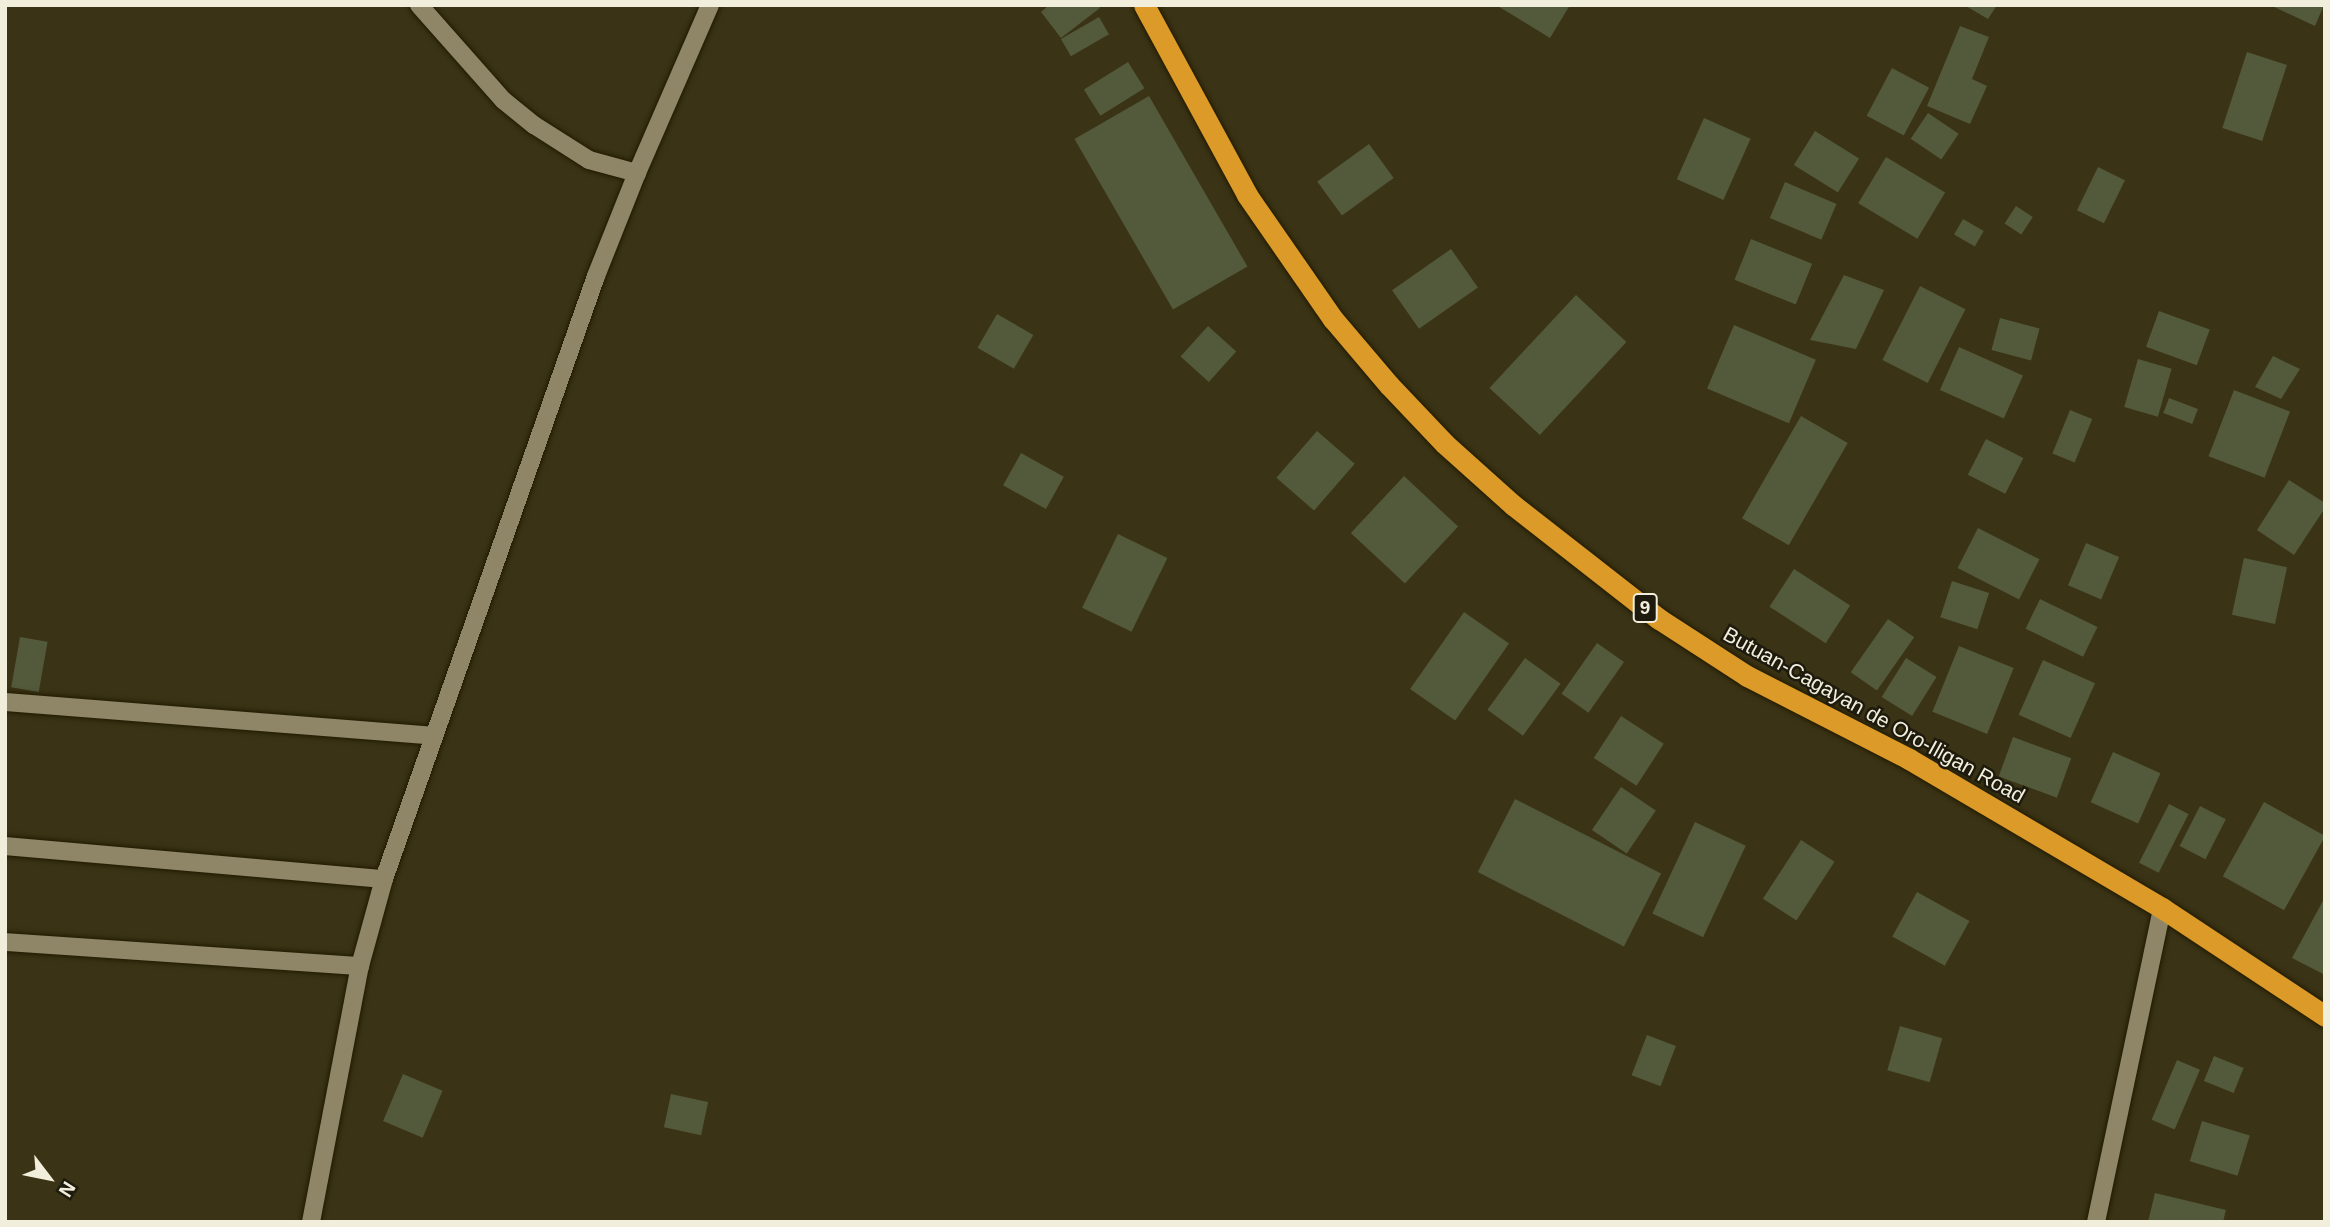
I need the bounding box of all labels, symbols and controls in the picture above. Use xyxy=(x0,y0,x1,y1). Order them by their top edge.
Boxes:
road number: 9 xyxy=(1631,593,1659,624)
street label: Butuan-Cagayan de Oro-Iligan Road xyxy=(1719,621,2029,809)
north arrow xyxy=(14,1143,84,1213)
text: N xyxy=(55,1178,80,1201)

